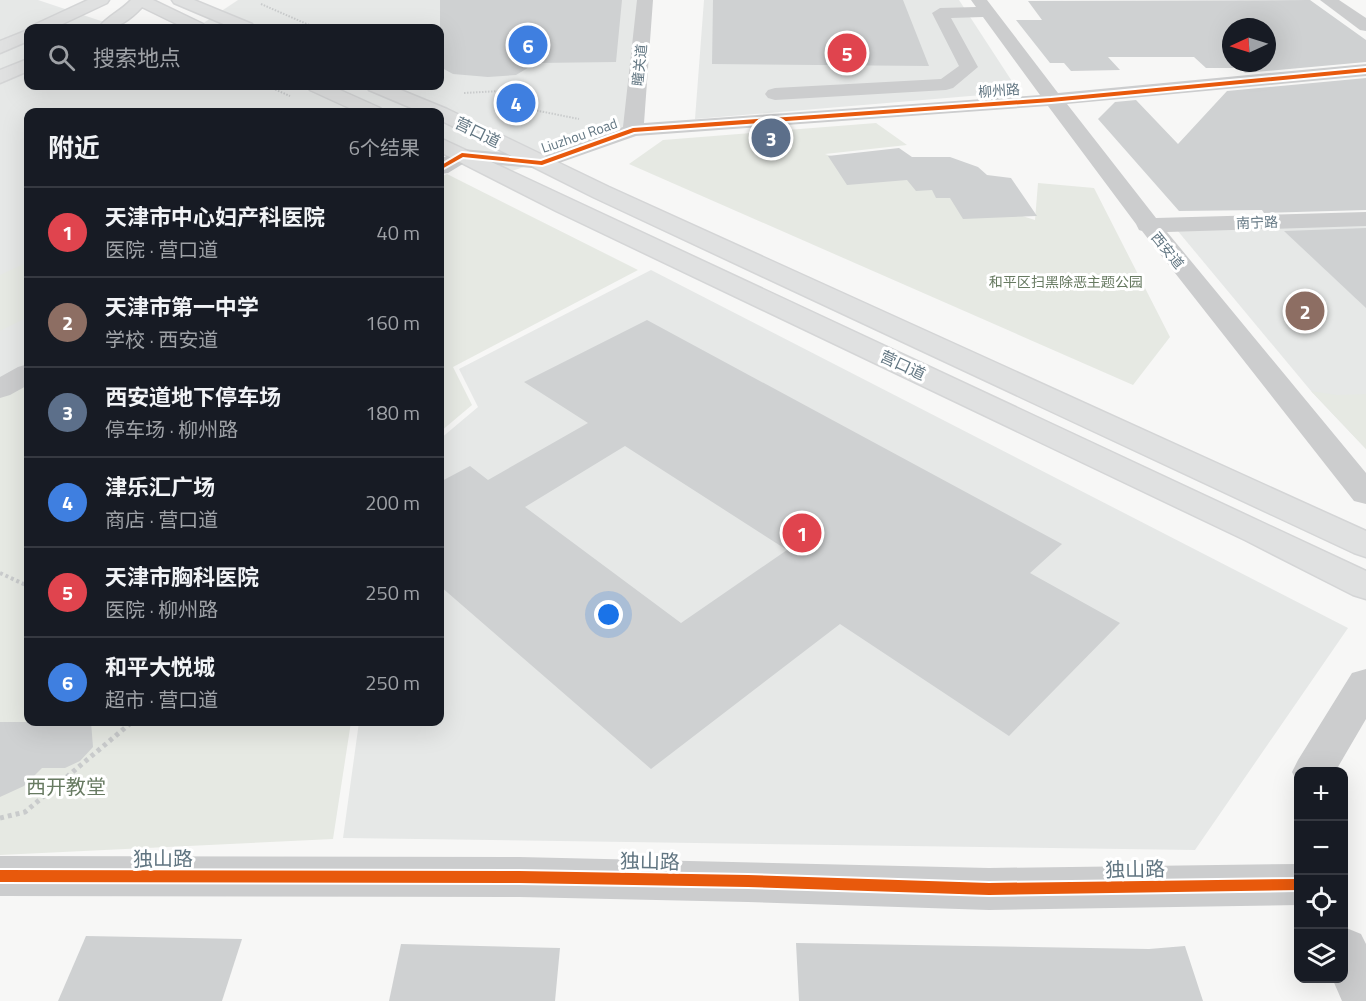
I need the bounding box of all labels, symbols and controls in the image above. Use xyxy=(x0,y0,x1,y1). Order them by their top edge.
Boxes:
north arrow xyxy=(1222,18,1276,72)
pin: 6 xyxy=(508,22,548,68)
search box xyxy=(24,24,444,90)
pin: 5 xyxy=(828,31,866,76)
icon: search xyxy=(45,41,78,74)
text: 搜索地点 xyxy=(93,41,181,75)
street label: 瞳关道 xyxy=(626,43,652,87)
street label: 柳州路 xyxy=(977,78,1021,102)
pin: 4 xyxy=(496,80,536,126)
street label: 营口道 xyxy=(451,111,505,153)
street label: Liuzhou Road xyxy=(538,112,620,158)
pin: 3 xyxy=(752,116,790,160)
text: 附近 xyxy=(48,128,100,167)
text: 6个结果 xyxy=(349,132,420,163)
text: 天津市中心妇产科医院 xyxy=(105,200,325,234)
street label: 南宁路 xyxy=(1236,211,1278,233)
text: 1 xyxy=(62,217,73,248)
text: 40 m xyxy=(376,217,420,248)
street label: 西安道 xyxy=(1147,227,1189,273)
text: 医院 · 营口道 xyxy=(105,234,218,265)
park label: 和平区扫黑除恶主题公园 xyxy=(989,271,1143,292)
pin: 2 xyxy=(1286,288,1324,334)
text: 天津市第一中学 xyxy=(105,290,259,324)
text: 2 xyxy=(62,307,73,338)
text: 160 m xyxy=(365,307,420,338)
text: 学校 · 西安道 xyxy=(105,324,218,355)
street label: 营口道 xyxy=(876,344,930,386)
text: 西安道地下停车场 xyxy=(105,380,281,414)
text: 3 xyxy=(62,397,73,428)
text: 180 m xyxy=(365,397,420,428)
text: 停车场 · 柳州路 xyxy=(105,414,238,445)
text: 津乐汇广场 xyxy=(105,470,215,504)
text: 4 xyxy=(62,487,73,518)
text: 200 m xyxy=(365,487,420,518)
text: 商店 · 营口道 xyxy=(105,504,218,535)
pin: 1 xyxy=(782,510,822,556)
text: 天津市胸科医院 xyxy=(105,560,259,594)
text: 5 xyxy=(62,577,73,608)
text: 250 m xyxy=(365,577,420,608)
text: 医院 · 柳州路 xyxy=(105,594,218,625)
your location xyxy=(594,600,623,629)
text: 和平大悦城 xyxy=(105,650,215,684)
text: 6 xyxy=(62,667,73,698)
text: 250 m xyxy=(365,667,420,698)
text: 超市 · 营口道 xyxy=(105,684,218,715)
map controls xyxy=(1294,767,1348,983)
button: + xyxy=(1294,767,1348,821)
park label: 西开教堂 xyxy=(26,771,106,802)
button: − xyxy=(1294,821,1348,875)
street label: 独山路 xyxy=(133,843,193,874)
street label: 独山路 xyxy=(620,845,680,877)
street label: 独山路 xyxy=(1105,853,1165,885)
button: locate xyxy=(1294,875,1348,929)
button: layers xyxy=(1294,929,1348,983)

